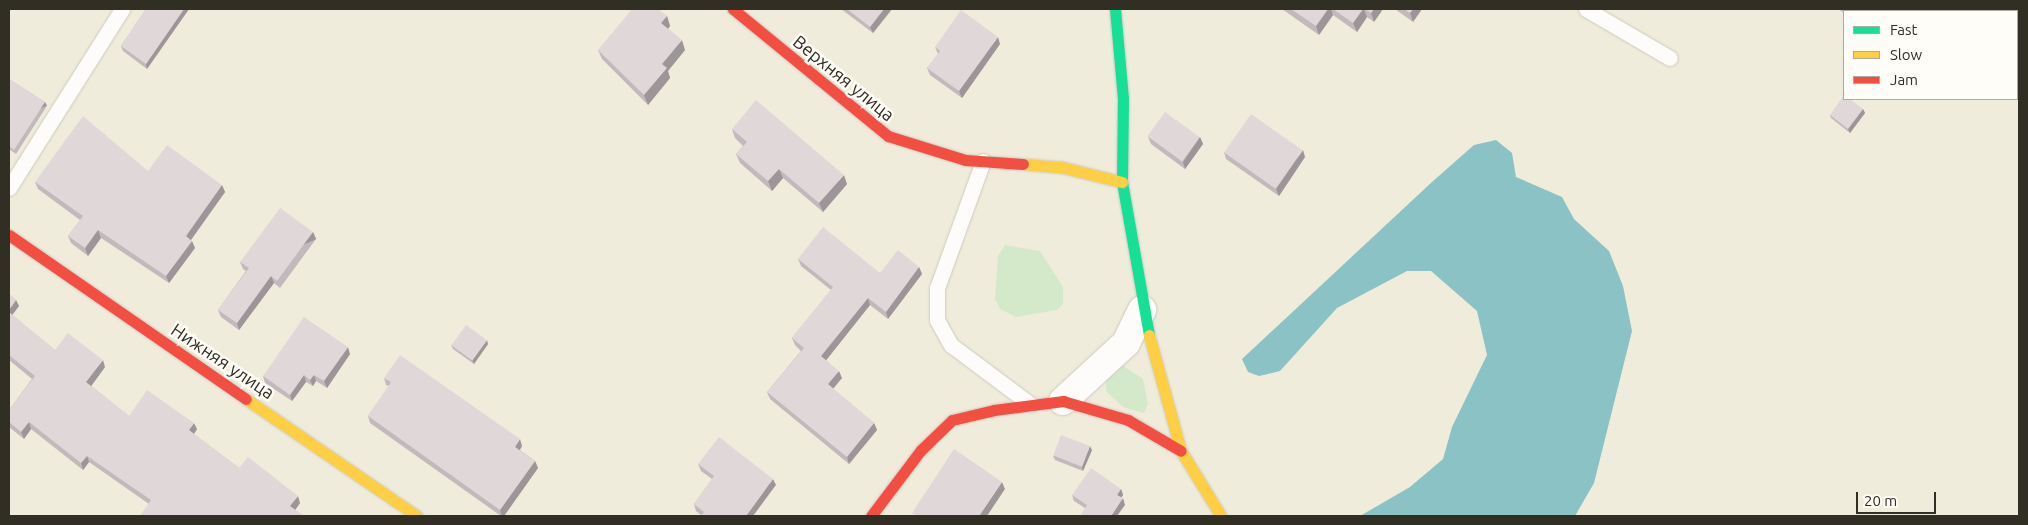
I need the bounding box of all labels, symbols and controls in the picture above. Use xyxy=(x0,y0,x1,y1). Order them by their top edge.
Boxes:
legend xyxy=(1843,10,2018,100)
text: Fast xyxy=(1890,21,1917,38)
street label: Верхняя улица xyxy=(789,31,899,125)
text: Slow xyxy=(1890,46,1922,63)
text: Jam xyxy=(1890,71,1918,88)
street label: Нижняя улица xyxy=(167,319,279,403)
scale bar xyxy=(1858,482,1938,514)
text: 20 m xyxy=(1864,492,1897,509)

